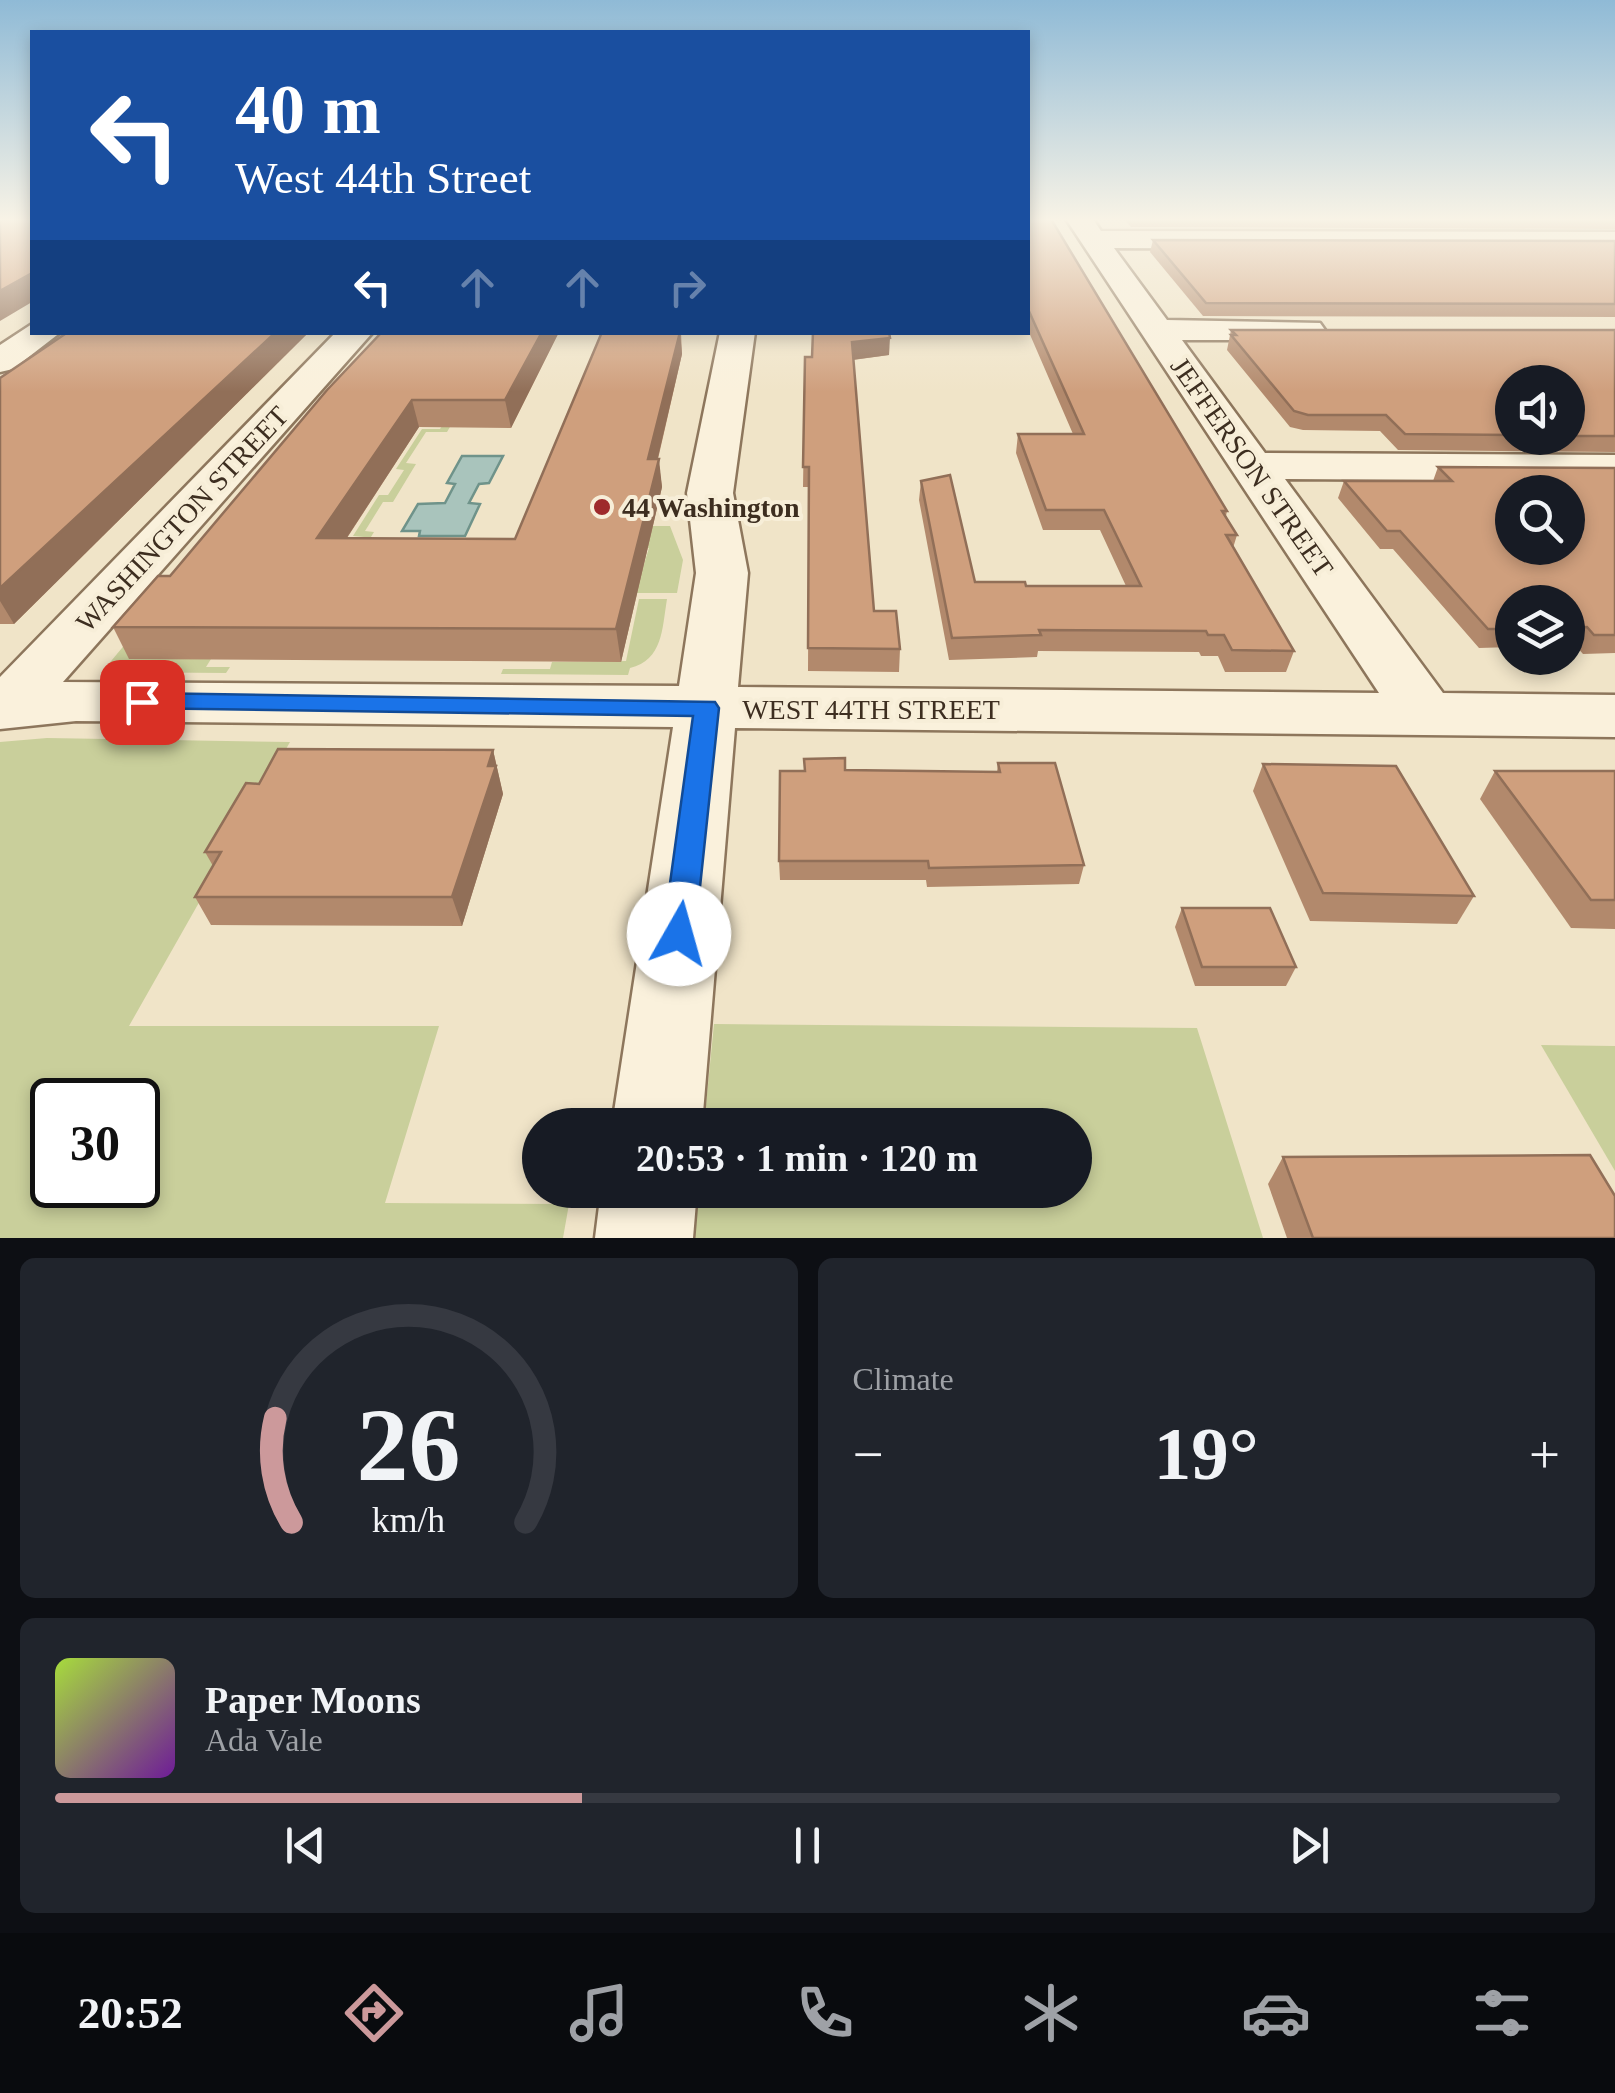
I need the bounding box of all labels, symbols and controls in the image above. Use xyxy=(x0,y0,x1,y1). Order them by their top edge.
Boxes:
icon: left xyxy=(70,70,200,200)
text: 40 m xyxy=(235,71,381,148)
text: West 44th Street xyxy=(235,153,531,203)
icon: left xyxy=(345,260,400,315)
icon: ahead xyxy=(450,260,505,315)
icon: ahead xyxy=(555,260,610,315)
icon: right xyxy=(660,260,715,315)
street label: JEFFERSON STREET xyxy=(1165,351,1339,583)
map controls xyxy=(1495,365,1585,675)
button: sound xyxy=(1495,365,1585,455)
street label: WASHINGTON STREET xyxy=(70,400,294,638)
button: search xyxy=(1495,475,1585,565)
place label: 44 Washington xyxy=(622,492,800,523)
marker: 44 Washington xyxy=(591,496,613,518)
button: layers xyxy=(1495,585,1585,675)
pin xyxy=(100,660,185,745)
icon: arrive xyxy=(115,675,170,730)
street label: WEST 44TH STREET xyxy=(742,694,1000,725)
position arrow xyxy=(627,882,731,986)
speed limit sign: 30 xyxy=(30,1078,160,1208)
text: 20:53 · 1 min · 120 m xyxy=(636,1137,978,1179)
text: Climate xyxy=(853,1361,954,1397)
text: 26 xyxy=(357,1387,461,1502)
text: 19° xyxy=(1154,1412,1259,1495)
text: − xyxy=(853,1424,884,1485)
text: + xyxy=(1529,1424,1560,1485)
text: km/h xyxy=(372,1500,446,1540)
text: Paper Moons xyxy=(205,1679,421,1721)
text: Ada Vale xyxy=(205,1722,323,1758)
icon: previous xyxy=(278,1818,333,1873)
icon: pause xyxy=(780,1818,835,1873)
icon: next xyxy=(1282,1818,1337,1873)
icon: directions xyxy=(339,1978,409,2048)
icon: music xyxy=(564,1978,634,2048)
icon: phone xyxy=(790,1978,860,2048)
icon: climate xyxy=(1016,1978,1086,2048)
icon: car xyxy=(1241,1978,1311,2048)
icon: filters xyxy=(1467,1978,1537,2048)
text: 20:52 xyxy=(78,1988,183,2038)

